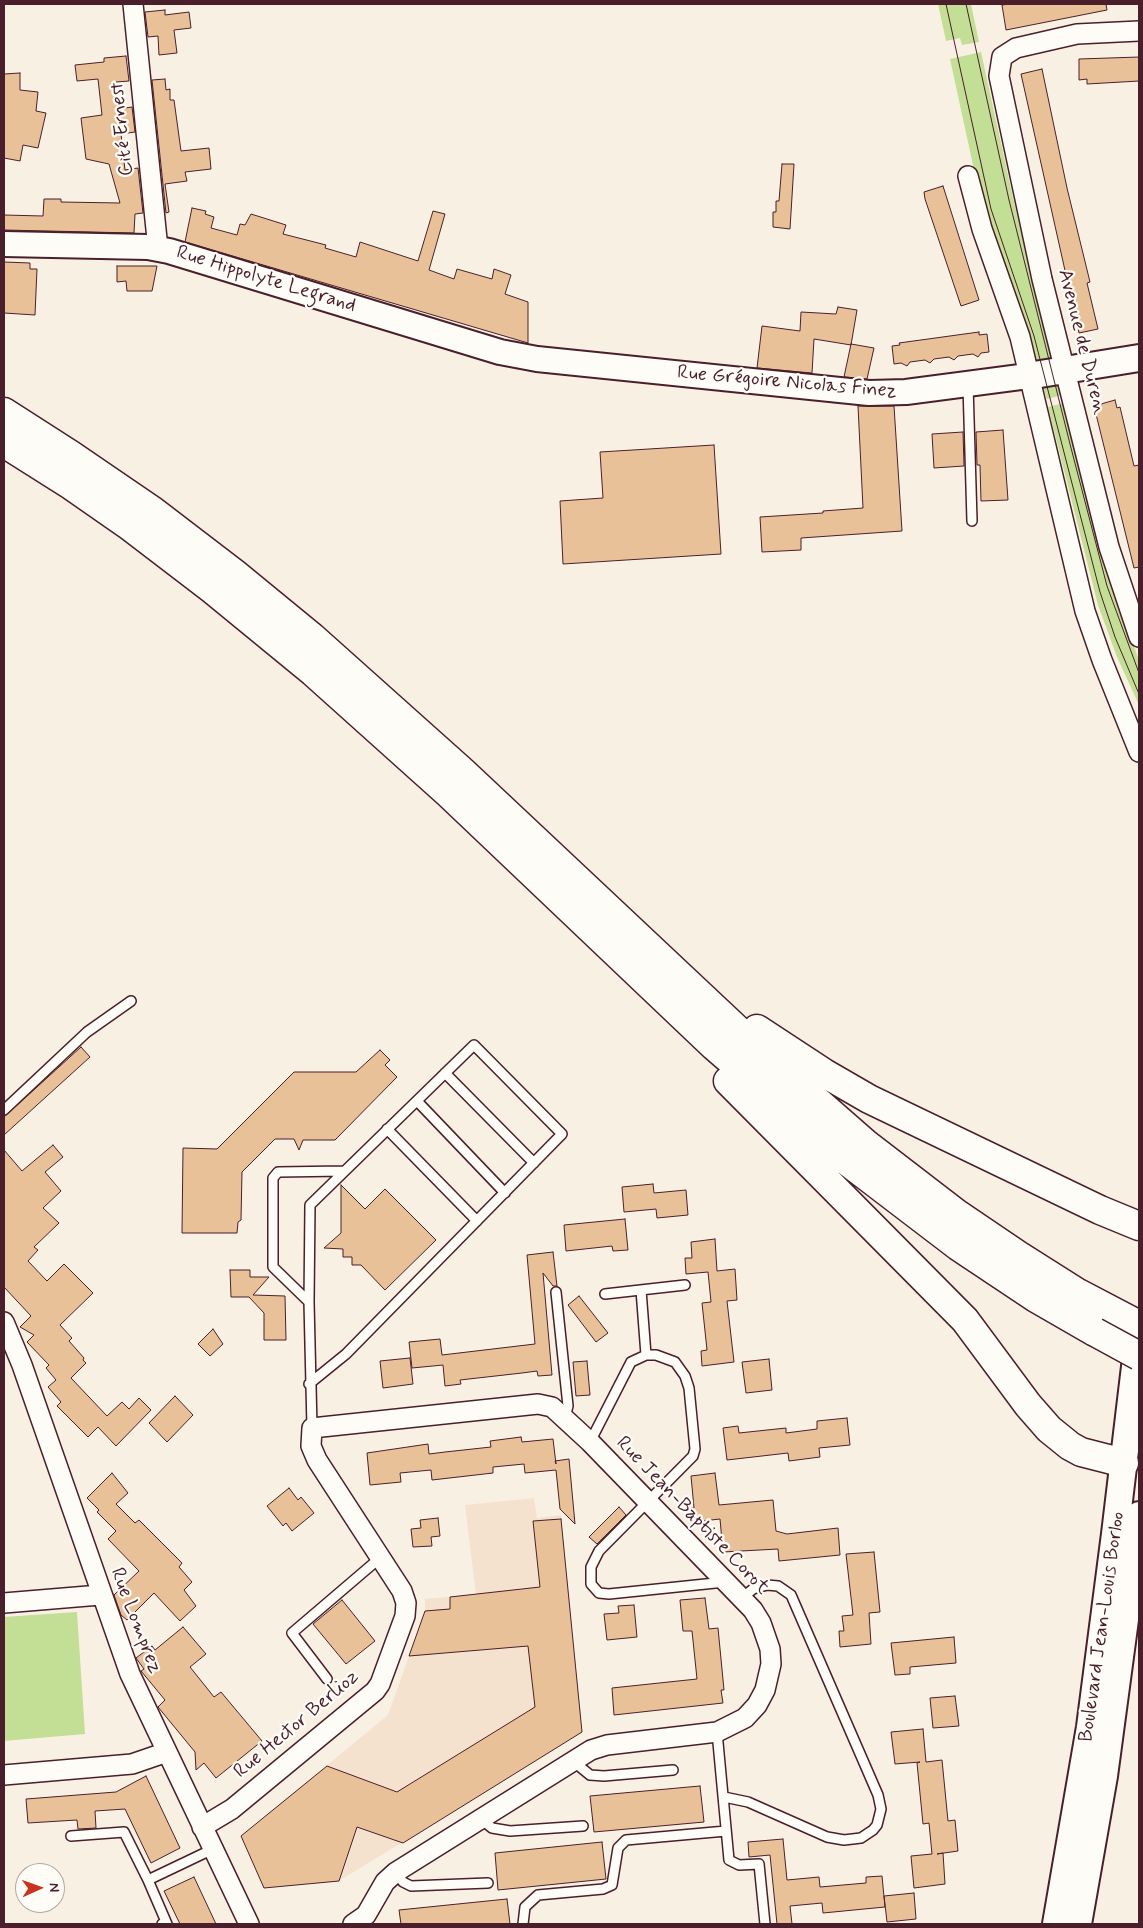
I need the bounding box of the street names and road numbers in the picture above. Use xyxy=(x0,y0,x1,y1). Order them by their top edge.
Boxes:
street label: Cité Ernest xyxy=(106,81,140,177)
street label: Rue Hippolyte Legrand xyxy=(173,241,359,319)
street label: Avenue de Duren xyxy=(1051,267,1111,417)
street label: Rue Grégoire Nicolas Finez xyxy=(676,361,898,405)
street label: Rue Jean-Baptiste Corot xyxy=(610,1432,774,1600)
street label: Boulevard Jean-Louis Borloo xyxy=(1075,1510,1131,1744)
street label: Rue Lomprez xyxy=(104,1565,166,1677)
street label: Rue Hector Berlioz xyxy=(230,1666,364,1784)

